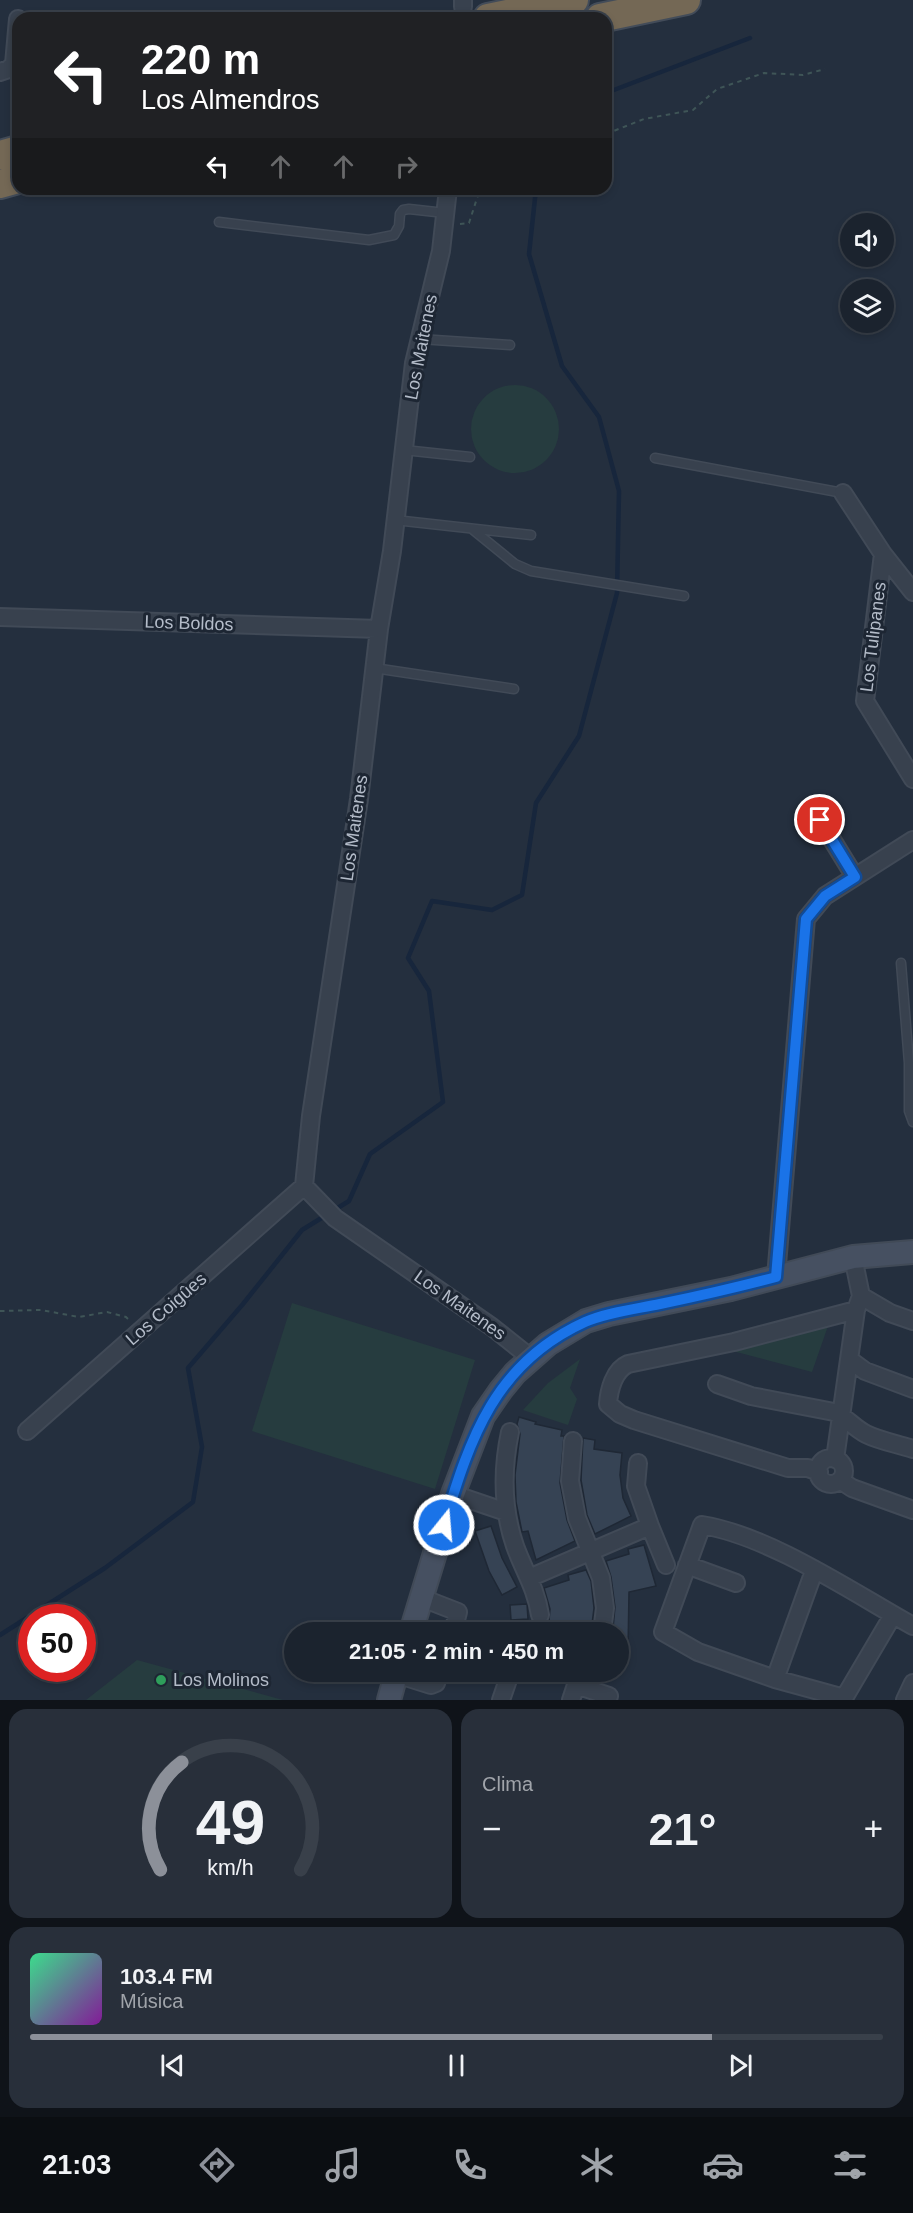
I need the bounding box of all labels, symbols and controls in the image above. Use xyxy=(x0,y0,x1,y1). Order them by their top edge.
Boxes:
icon: left xyxy=(42,36,120,114)
text: 220 m xyxy=(141,36,260,83)
text: Los Almendros xyxy=(141,85,320,115)
icon: left xyxy=(201,150,234,183)
icon: ahead xyxy=(264,150,297,183)
icon: ahead xyxy=(327,150,360,183)
icon: right xyxy=(390,150,423,183)
map controls xyxy=(840,213,894,333)
button: sound xyxy=(840,213,894,267)
button: layers xyxy=(840,279,894,333)
street label: Los Maitenes xyxy=(401,293,441,401)
street label: Los Tulipanes xyxy=(856,581,890,693)
street label: Los Boldos xyxy=(144,611,234,635)
street label: Los Maitenes xyxy=(337,774,371,882)
pin xyxy=(794,794,845,845)
icon: arrive xyxy=(803,803,836,836)
street label: Los Maitenes xyxy=(410,1266,510,1344)
street label: Los Coigûes xyxy=(122,1269,210,1349)
position arrow xyxy=(412,1493,476,1557)
speed limit sign: 50 xyxy=(18,1604,96,1682)
text: 21:05 · 2 min · 450 m xyxy=(349,1639,564,1664)
place label: Los Molinos xyxy=(173,1670,269,1690)
marker: Los Molinos xyxy=(154,1673,168,1687)
text: Clima xyxy=(482,1773,533,1795)
text: 49 xyxy=(196,1788,265,1857)
text: 21° xyxy=(648,1804,717,1855)
text: − xyxy=(482,1810,501,1847)
text: + xyxy=(864,1810,883,1847)
text: km/h xyxy=(207,1857,254,1881)
text: 103.4 FM xyxy=(120,1964,213,1989)
text: Música xyxy=(120,1990,183,2012)
icon: previous xyxy=(156,2049,189,2082)
icon: pause xyxy=(440,2049,473,2082)
icon: next xyxy=(724,2049,757,2082)
icon: directions xyxy=(196,2144,238,2186)
icon: music xyxy=(322,2144,364,2186)
icon: phone xyxy=(449,2144,491,2186)
icon: climate xyxy=(576,2144,618,2186)
icon: car xyxy=(702,2144,744,2186)
icon: filters xyxy=(829,2144,871,2186)
text: 21:03 xyxy=(42,2150,111,2180)

